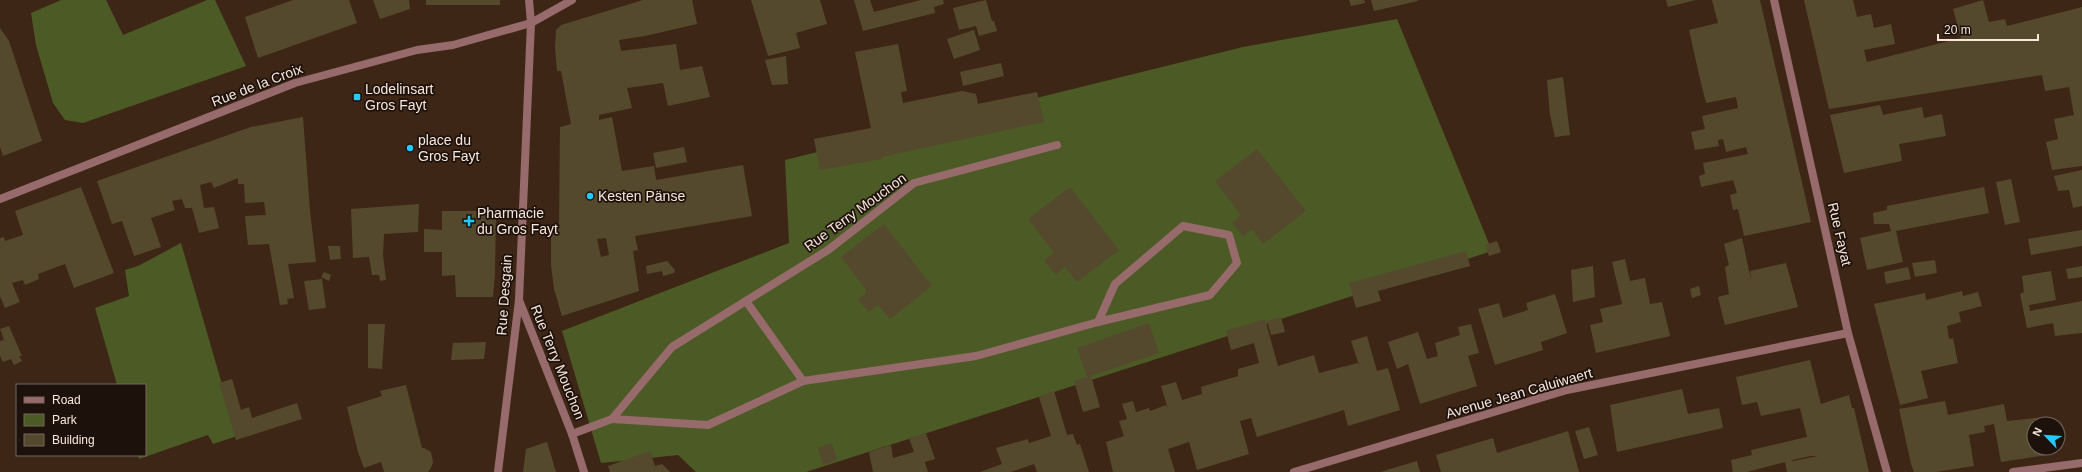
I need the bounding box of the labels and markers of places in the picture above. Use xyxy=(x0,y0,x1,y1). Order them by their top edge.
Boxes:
place label: Lodelinsart Gros Fayt xyxy=(365,81,434,113)
marker: Lodelinsart Gros Fayt xyxy=(352,92,362,102)
place label: place du Gros Fayt xyxy=(418,132,480,164)
marker: place du Gros Fayt xyxy=(405,143,415,153)
place label: Kesten Pänse xyxy=(598,188,685,204)
marker: Kesten Pänse xyxy=(585,191,595,201)
place label: Pharmacie du Gros Fayt xyxy=(477,205,558,237)
marker: Pharmacie du Gros Fayt xyxy=(464,216,474,226)

